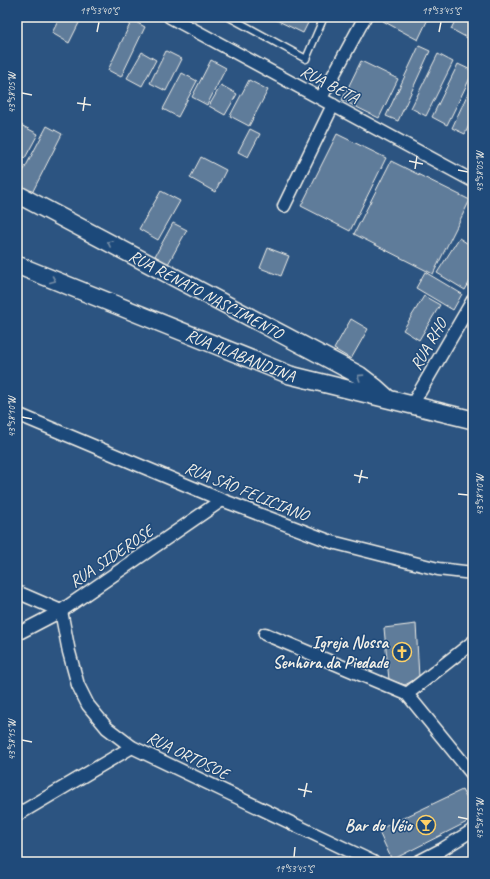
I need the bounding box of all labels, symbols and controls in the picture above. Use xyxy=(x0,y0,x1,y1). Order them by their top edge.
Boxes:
text: 19°53'40"S xyxy=(80,4,120,17)
text: 19°53'45"S xyxy=(422,4,462,17)
street label: RUA BETA xyxy=(297,60,364,109)
text: 43°58'05"W xyxy=(5,71,18,113)
text: 43°58'05"W xyxy=(473,150,486,192)
one-way arrow xyxy=(106,241,114,248)
street label: RUA RENATO NASCIMENTO xyxy=(125,245,288,345)
one-way arrow xyxy=(50,275,57,283)
street label: RUA RHO xyxy=(405,313,452,374)
street label: RUA ALABANDINA xyxy=(183,324,298,387)
one-way arrow xyxy=(357,374,364,382)
text: 43°58'10"W xyxy=(5,395,18,437)
street label: RUA SÃO FELICIANO xyxy=(182,457,313,526)
text: 43°58'10"W xyxy=(473,473,486,515)
street label: RUA SIDEROSE xyxy=(65,519,160,592)
place label: Igreja Nossa Senhora da Piedade xyxy=(273,632,389,673)
church icon: Igreja Nossa Senhora da Piedade xyxy=(391,641,413,663)
text: 43°58'15"W xyxy=(5,718,18,760)
street label: RUA ORTOSOE xyxy=(143,727,235,785)
text: 43°58'15"W xyxy=(473,797,486,839)
bar icon: Bar do Véio xyxy=(415,814,437,836)
place label: Bar do Véio xyxy=(345,815,414,836)
text: 19°53'45"S xyxy=(275,862,315,875)

